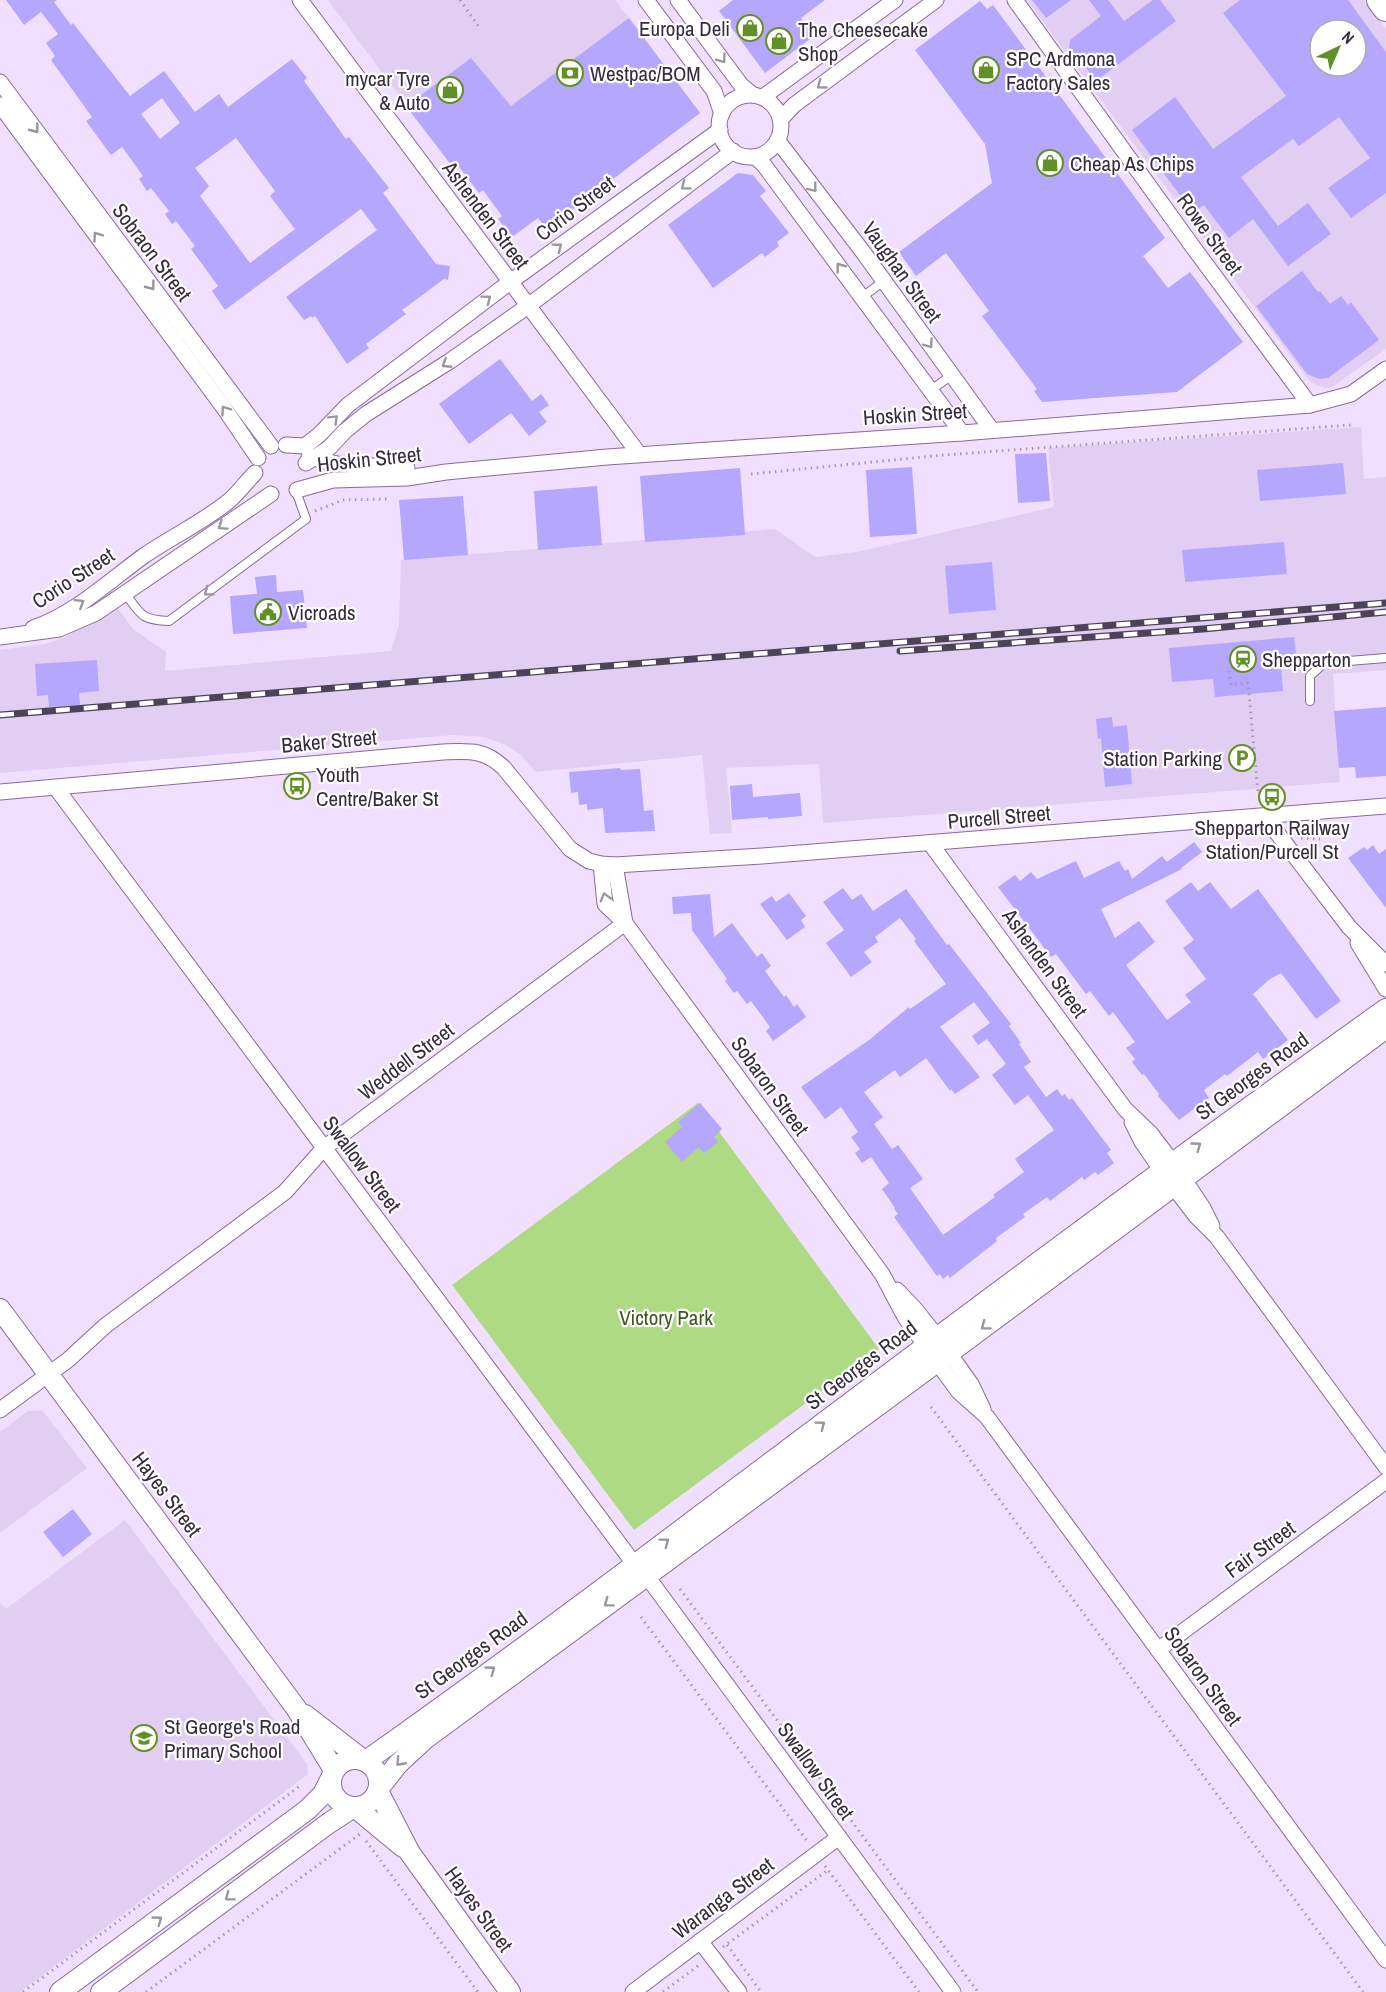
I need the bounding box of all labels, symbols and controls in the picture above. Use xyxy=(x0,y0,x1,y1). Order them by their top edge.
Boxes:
shop icon: Europa Deli xyxy=(735,13,765,43)
place label: Europa Deli xyxy=(639,14,730,43)
place label: The Cheesecake Shop xyxy=(798,15,928,68)
north arrow xyxy=(1308,18,1368,78)
shop icon: The Cheesecake Shop xyxy=(764,26,794,56)
text: N xyxy=(1337,26,1359,48)
place label: SPC Ardmona Factory Sales xyxy=(1006,44,1116,97)
one-way arrow xyxy=(714,53,725,64)
shop icon: SPC Ardmona Factory Sales xyxy=(971,55,1001,85)
bank icon: Westpac/BOM xyxy=(555,58,585,88)
place label: Westpac/BOM xyxy=(590,59,701,88)
place label: mycar Tyre & Auto xyxy=(345,64,430,117)
shop icon: mycar Tyre & Auto xyxy=(435,75,465,105)
one-way arrow xyxy=(817,78,828,89)
one-way arrow xyxy=(28,123,39,134)
shop icon: Cheap As Chips xyxy=(1035,148,1065,178)
place label: Cheap As Chips xyxy=(1070,149,1194,178)
street label: Ashenden Street xyxy=(435,154,536,275)
street label: Corio Street xyxy=(529,168,621,248)
one-way arrow xyxy=(681,178,692,189)
one-way arrow xyxy=(806,181,817,192)
street label: Rowe Street xyxy=(1170,187,1250,281)
street label: Sobraon Street xyxy=(106,197,199,307)
street label: Vaughan Street xyxy=(855,216,949,329)
one-way arrow xyxy=(93,231,104,242)
one-way arrow xyxy=(551,244,562,255)
one-way arrow xyxy=(836,263,847,274)
one-way arrow xyxy=(144,279,155,290)
one-way arrow xyxy=(481,296,492,307)
one-way arrow xyxy=(922,338,933,349)
one-way arrow xyxy=(441,356,452,367)
street label: Hoskin Street xyxy=(862,396,968,432)
one-way arrow xyxy=(221,405,232,416)
one-way arrow xyxy=(326,416,337,427)
street label: Hoskin Street xyxy=(316,439,423,479)
one-way arrow xyxy=(218,519,229,530)
street label: Corio Street xyxy=(26,540,120,615)
one-way arrow xyxy=(204,585,215,596)
public building icon: Vicroads xyxy=(253,597,283,627)
place label: Vicroads xyxy=(288,598,356,627)
one-way arrow xyxy=(73,600,84,611)
station icon: Shepparton xyxy=(1228,644,1258,674)
place label: Shepparton xyxy=(1262,645,1351,674)
street label: Baker Street xyxy=(280,722,378,760)
parking icon: Station Parking xyxy=(1227,743,1257,773)
place label: Station Parking xyxy=(1103,744,1222,773)
place label: Youth Centre/Baker St xyxy=(316,760,439,813)
bus stop icon: Youth Centre/Baker St xyxy=(282,771,312,801)
bus stop icon: Shepparton Railway Station/Purcell St xyxy=(1257,782,1287,812)
street label: Purcell Street xyxy=(946,798,1052,836)
place label: Shepparton Railway Station/Purcell St xyxy=(1194,813,1350,866)
one-way arrow xyxy=(600,893,612,903)
street label: Ashenden Street xyxy=(995,902,1095,1024)
street label: Weddell Street xyxy=(352,1015,460,1106)
street label: St Georges Road xyxy=(1190,1025,1314,1127)
street label: Sobaron Street xyxy=(724,1031,816,1142)
street label: Swallow Street xyxy=(316,1110,408,1218)
one-way arrow xyxy=(1190,1142,1201,1153)
park label: Victory Park xyxy=(619,1303,713,1332)
street label: St Georges Road xyxy=(799,1313,923,1417)
one-way arrow xyxy=(981,1319,992,1330)
one-way arrow xyxy=(814,1422,825,1433)
street label: Hayes Street xyxy=(125,1446,209,1543)
street label: Fair Street xyxy=(1219,1513,1301,1584)
one-way arrow xyxy=(658,1538,669,1549)
one-way arrow xyxy=(604,1596,615,1607)
street label: St Georges Road xyxy=(409,1604,533,1706)
street label: Sobaron Street xyxy=(1157,1621,1249,1732)
one-way arrow xyxy=(485,1667,496,1678)
place label: St George's Road Primary School xyxy=(164,1712,300,1765)
street label: Swallow Street xyxy=(771,1716,861,1826)
school or university icon: St George's Road Primary School xyxy=(129,1723,159,1753)
one-way arrow xyxy=(396,1755,407,1765)
street label: Waranga Street xyxy=(666,1850,780,1946)
street label: Hayes Street xyxy=(438,1860,520,1958)
one-way arrow xyxy=(225,1890,236,1901)
one-way arrow xyxy=(152,1916,163,1927)

